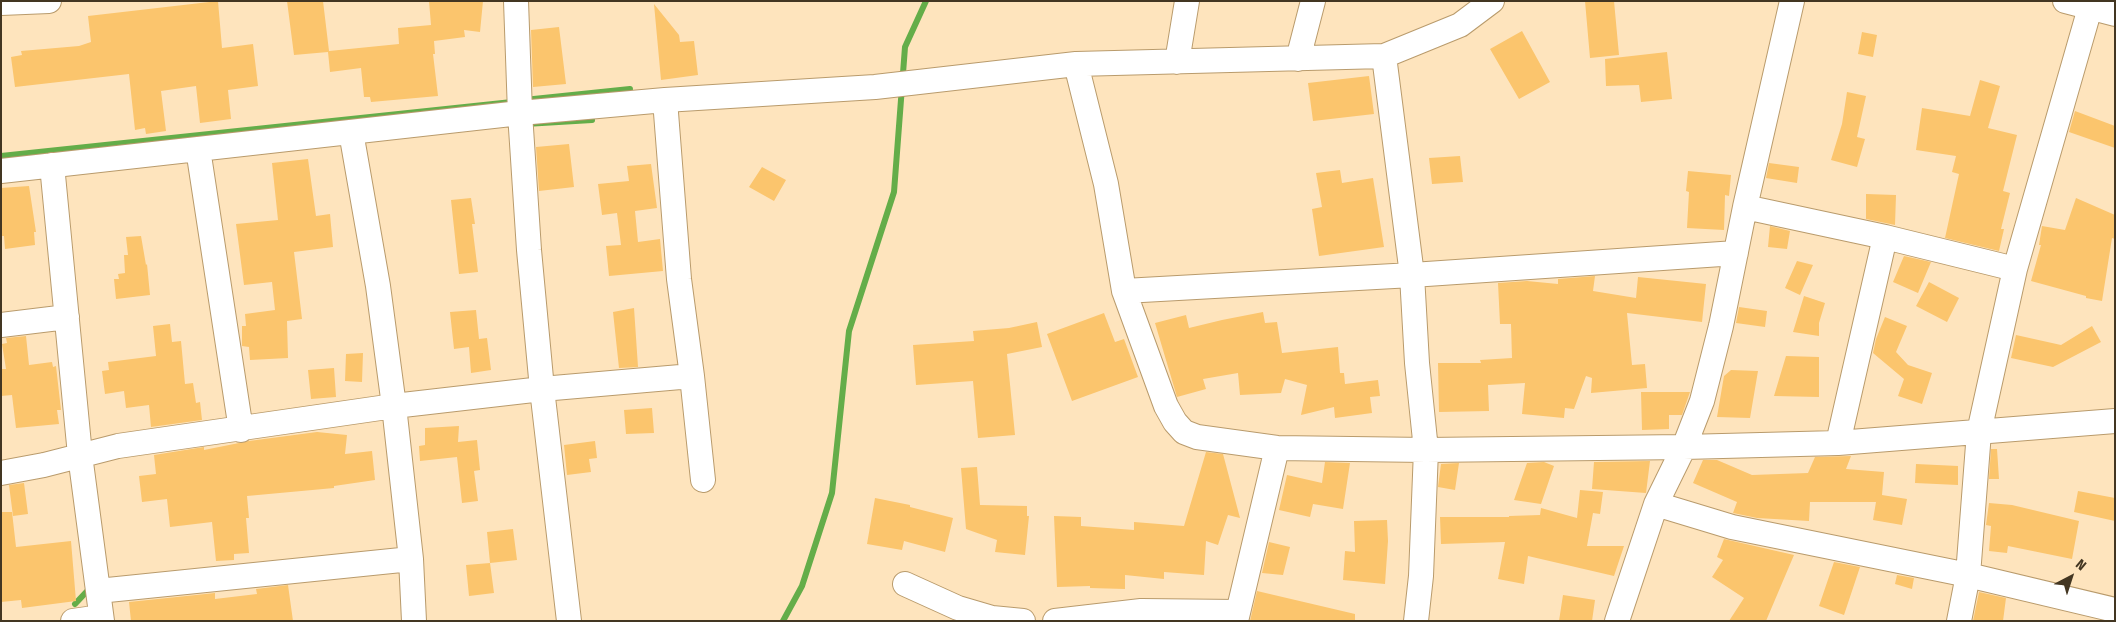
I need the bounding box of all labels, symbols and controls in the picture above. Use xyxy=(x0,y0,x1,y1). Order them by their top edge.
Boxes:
north arrow xyxy=(2046,552,2096,602)
text: N xyxy=(2072,556,2090,574)

